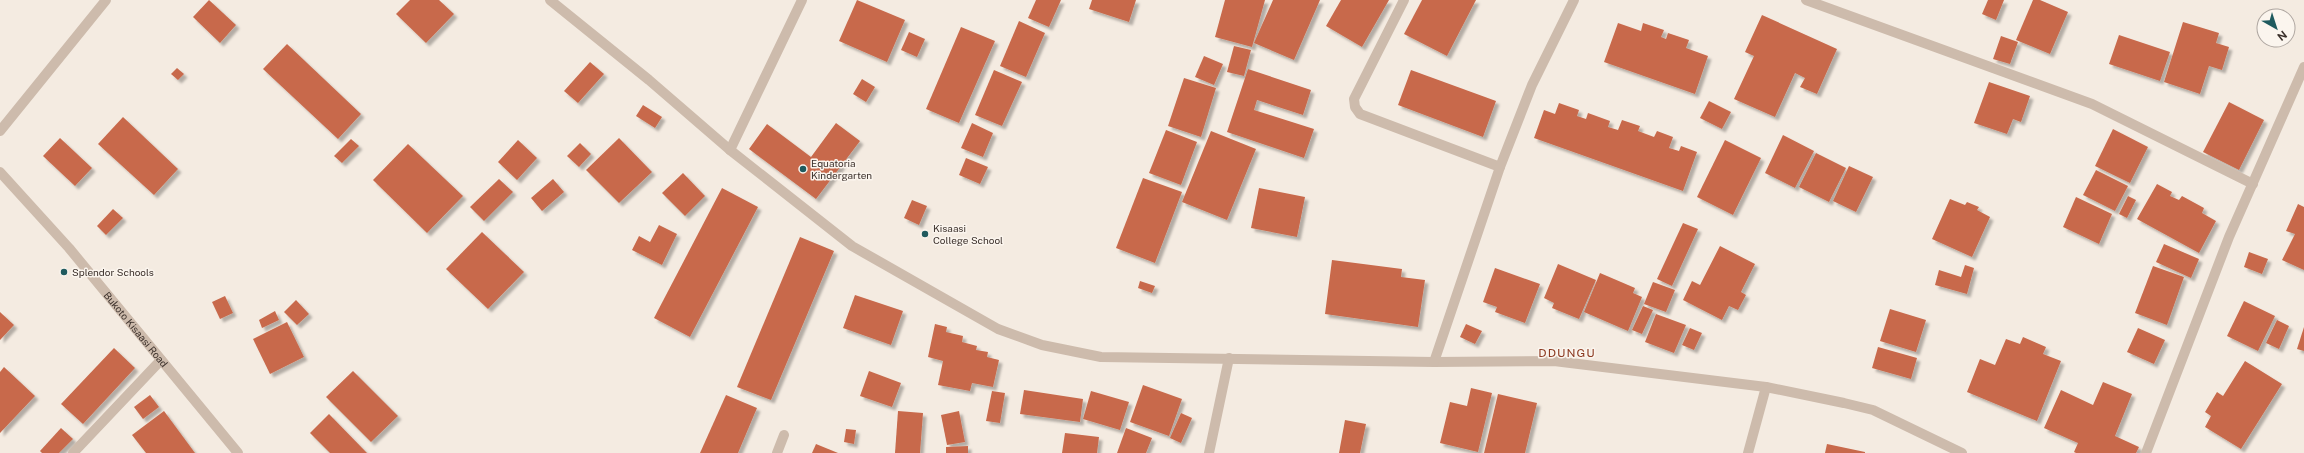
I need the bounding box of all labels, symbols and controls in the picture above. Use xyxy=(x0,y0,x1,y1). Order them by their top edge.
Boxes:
north arrow xyxy=(2256,8,2296,48)
text: N xyxy=(2275,28,2289,43)
place label: Equatoria Kindergarten xyxy=(811,157,872,181)
marker: Equatoria Kindergarten xyxy=(798,164,808,174)
place label: Kisaasi College School xyxy=(933,222,1003,246)
marker: Kisaasi College School xyxy=(920,229,930,239)
place label: Splendor Schools xyxy=(72,266,154,278)
marker: Splendor Schools xyxy=(59,267,69,277)
street label: Bukoto Kisaasi Road xyxy=(101,289,171,370)
district label: DDUNGU xyxy=(1538,346,1596,360)

